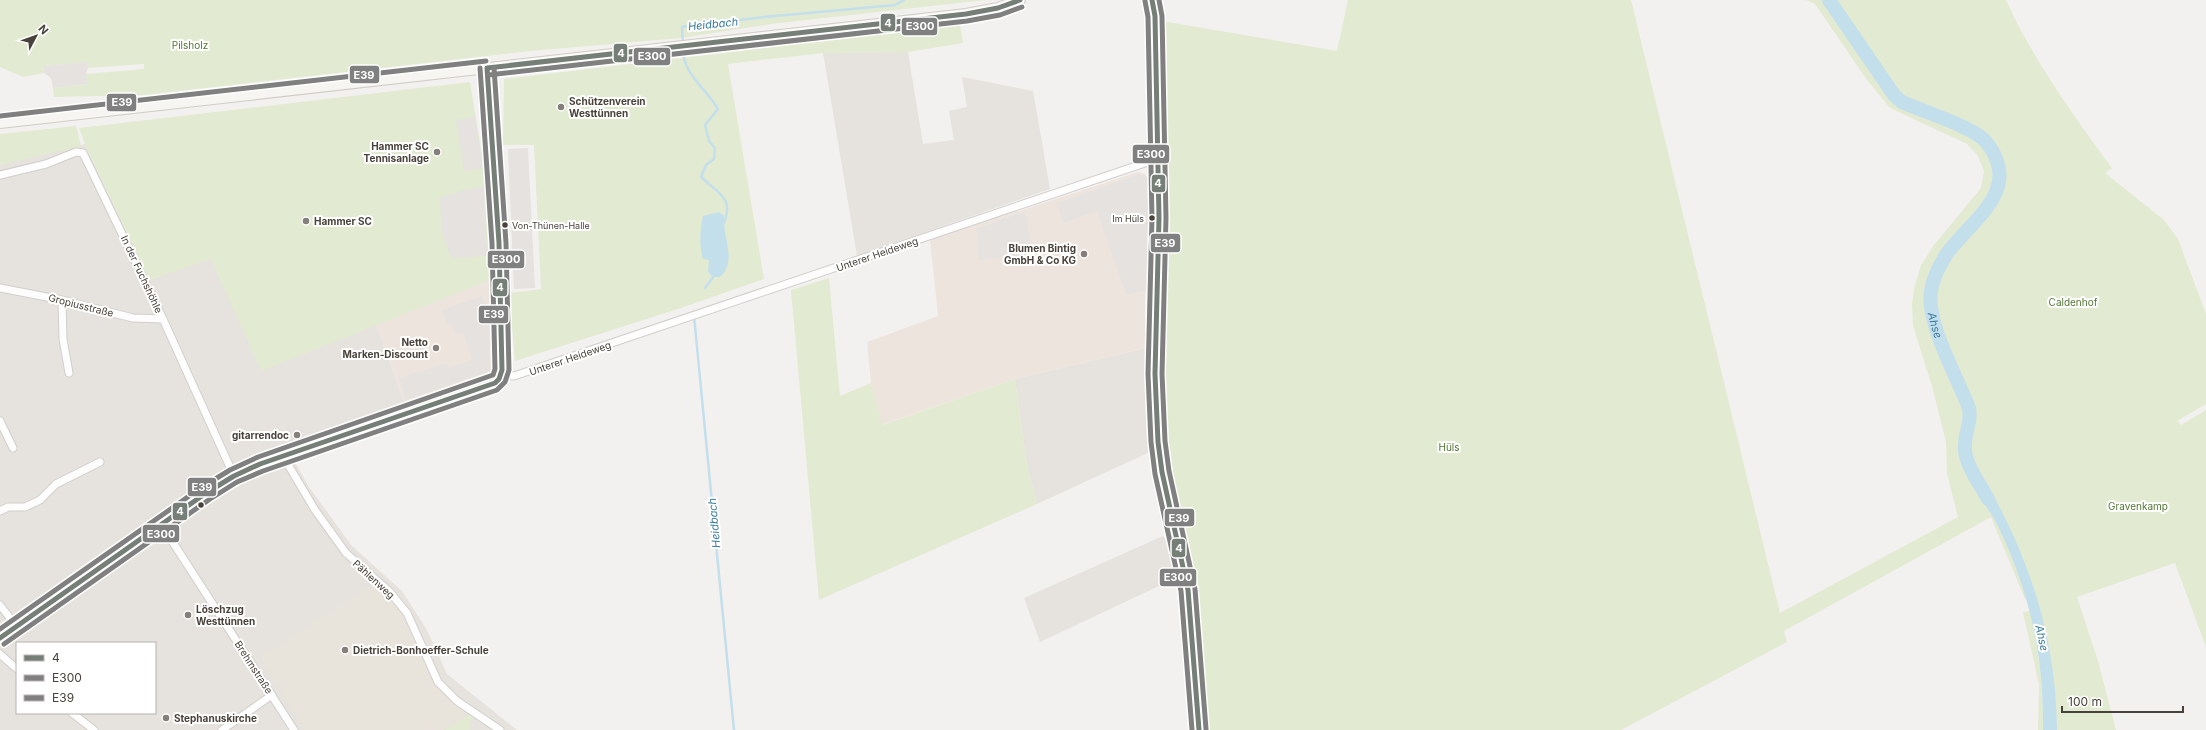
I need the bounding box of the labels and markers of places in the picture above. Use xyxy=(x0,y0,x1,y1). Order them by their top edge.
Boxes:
place label: Schützenverein Westtünnen xyxy=(569,95,646,119)
marker: Schützenverein Westtünnen xyxy=(556,102,566,112)
place label: Hammer SC Tennisanlage xyxy=(364,140,429,165)
marker: Hammer SC Tennisanlage xyxy=(432,147,442,157)
place label: Im Hüls xyxy=(1112,213,1144,224)
marker: Im Hüls xyxy=(1147,213,1157,223)
place label: Hammer SC xyxy=(314,215,372,227)
marker: Hammer SC xyxy=(301,216,311,226)
marker: Von-Thünen-Halle xyxy=(500,220,510,230)
place label: Von-Thünen-Halle xyxy=(512,220,590,231)
place label: Blumen Bintig GmbH & Co KG xyxy=(1004,242,1076,266)
marker: Blumen Bintig GmbH & Co KG xyxy=(1079,249,1089,259)
place label: Netto Marken-Discount xyxy=(343,336,428,360)
marker: Netto Marken-Discount xyxy=(431,343,441,353)
place label: gitarrendoc xyxy=(232,429,289,442)
marker: gitarrendoc xyxy=(292,430,302,440)
unlabelled marker xyxy=(196,500,206,510)
place label: Löschzug Westtünnen xyxy=(196,603,255,627)
marker: Löschzug Westtünnen xyxy=(183,610,193,620)
place label: Dietrich-Bonhoeffer-Schule xyxy=(353,644,489,656)
marker: Dietrich-Bonhoeffer-Schule xyxy=(340,645,350,655)
place label: Stephanuskirche xyxy=(174,712,257,724)
marker: Stephanuskirche xyxy=(161,713,171,723)

